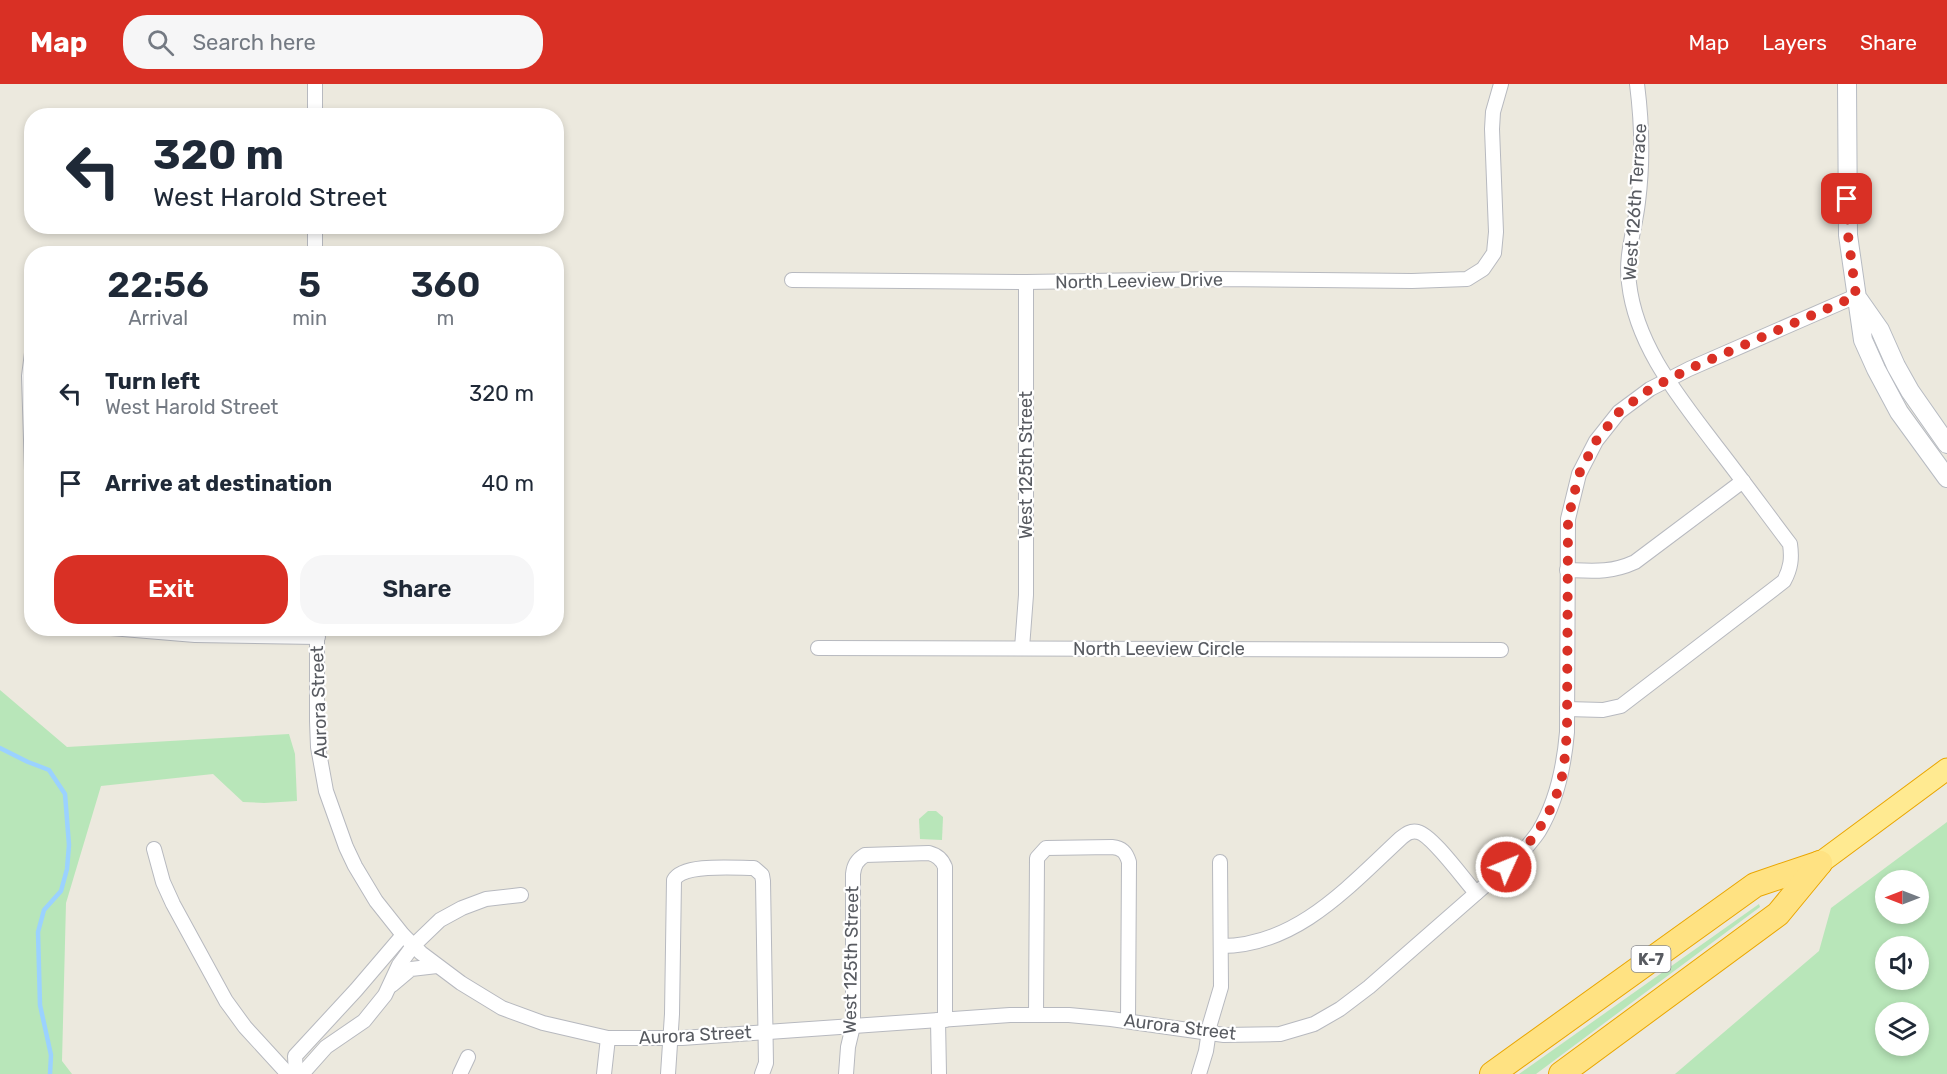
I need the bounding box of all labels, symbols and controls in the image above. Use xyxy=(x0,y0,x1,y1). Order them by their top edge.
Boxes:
search box xyxy=(123,15,543,69)
text: Map xyxy=(30,26,87,59)
icon: search xyxy=(144,26,177,59)
text: Search here xyxy=(192,29,316,56)
text: Map xyxy=(1688,30,1729,55)
text: Layers xyxy=(1762,30,1827,55)
text: Share xyxy=(1860,30,1917,55)
street label: West 126th Terrace xyxy=(1619,122,1651,282)
text: 320 m xyxy=(153,130,284,180)
icon: left xyxy=(54,132,132,210)
pin xyxy=(1821,173,1872,224)
text: West Harold Street xyxy=(153,181,387,213)
icon: arrive xyxy=(1830,182,1863,215)
text: 22:56 xyxy=(107,263,209,306)
text: 5 xyxy=(298,263,321,306)
text: 360 xyxy=(410,263,481,306)
street label: North Leeview Drive xyxy=(1055,269,1223,293)
text: Arrival xyxy=(128,306,188,330)
text: min xyxy=(292,306,327,330)
text: m xyxy=(437,306,454,330)
text: Turn left xyxy=(105,368,200,395)
icon: left xyxy=(54,377,87,410)
text: 320 m xyxy=(469,380,534,407)
street label: West 125th Street xyxy=(1015,391,1037,539)
text: West Harold Street xyxy=(105,395,278,419)
icon: arrive xyxy=(54,467,87,500)
text: Arrive at destination xyxy=(105,470,332,497)
text: 40 m xyxy=(481,470,534,497)
button: Exit xyxy=(54,555,288,624)
button: Share xyxy=(300,555,534,624)
street label: North Leeview Circle xyxy=(1073,638,1245,660)
street label: Aurora Street xyxy=(306,645,332,759)
position arrow xyxy=(1474,835,1538,899)
north arrow xyxy=(1875,870,1929,924)
map controls xyxy=(1875,870,1929,1056)
street label: West 125th Street xyxy=(839,886,863,1034)
button: sound xyxy=(1875,936,1929,990)
road number: K-7 xyxy=(1632,946,1670,972)
button: layers xyxy=(1875,1002,1929,1056)
street label: Aurora Street xyxy=(1123,1009,1237,1045)
street label: Aurora Street xyxy=(638,1021,752,1049)

